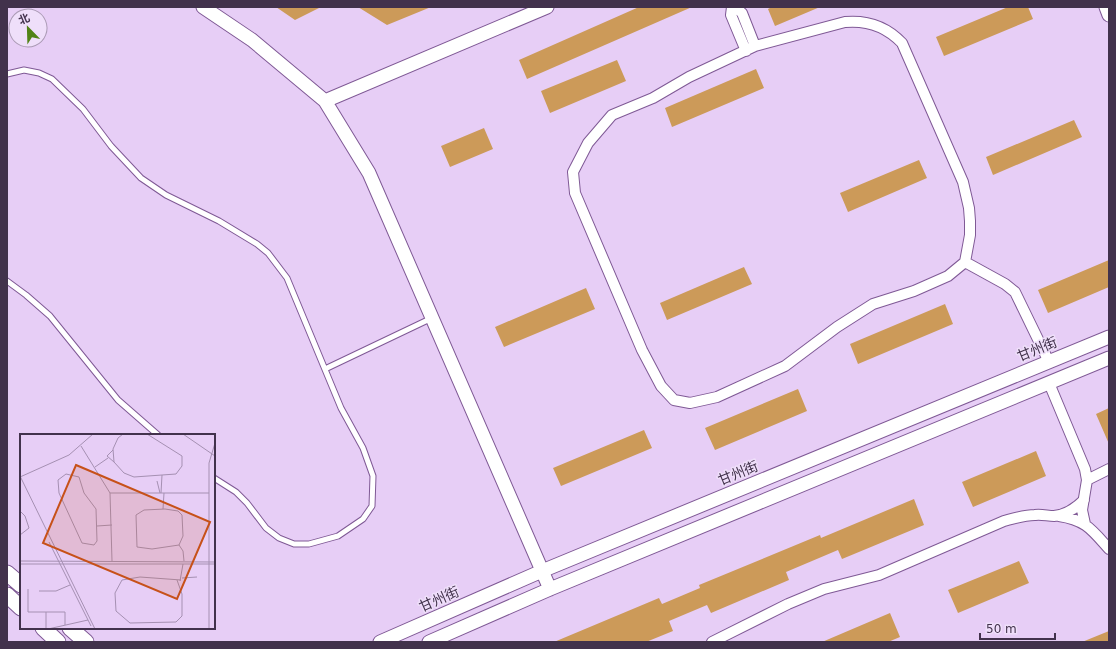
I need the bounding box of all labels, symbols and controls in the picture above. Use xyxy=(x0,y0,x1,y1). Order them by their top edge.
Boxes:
north arrow xyxy=(8,8,48,48)
text: 北 xyxy=(17,11,32,27)
street label: 甘州街 xyxy=(1015,334,1059,364)
inset map xyxy=(20,434,215,629)
street label: 甘州街 xyxy=(716,458,760,488)
street label: 甘州街 xyxy=(417,583,461,615)
scale bar xyxy=(980,615,1055,641)
text: 50 m xyxy=(986,622,1017,636)

